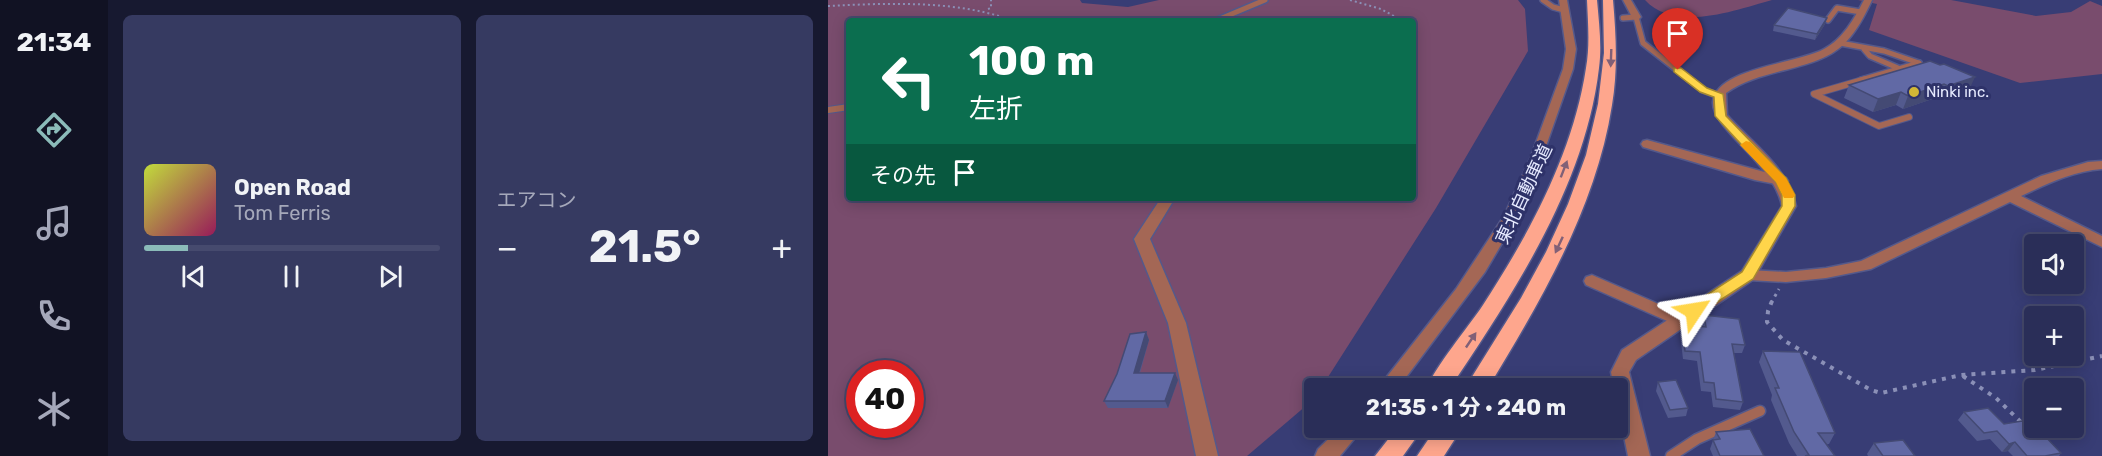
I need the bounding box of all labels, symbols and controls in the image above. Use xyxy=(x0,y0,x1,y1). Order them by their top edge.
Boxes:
pin xyxy=(1652,8,1703,70)
icon: arrive xyxy=(1661,17,1694,50)
text: 21:34 xyxy=(16,26,92,58)
text: 100 m xyxy=(969,36,1094,86)
icon: left xyxy=(870,42,948,120)
one-way arrow xyxy=(1607,49,1616,68)
place label: Ninki inc. xyxy=(1926,83,1989,101)
marker: Ninki inc. xyxy=(1907,85,1921,99)
text: 左折 xyxy=(969,93,1023,125)
icon: directions xyxy=(33,109,75,151)
street label: 東北自動車道 xyxy=(1491,140,1557,248)
icon: arrive xyxy=(948,156,981,189)
one-way arrow xyxy=(1560,160,1570,178)
text: その先 xyxy=(870,162,936,189)
text: Open Road xyxy=(234,174,351,201)
text: エアコン xyxy=(497,188,577,212)
text: Tom Ferris xyxy=(234,201,331,225)
icon: music xyxy=(33,202,75,244)
text: 21.5° xyxy=(589,220,701,273)
text: − xyxy=(497,228,518,267)
text: + xyxy=(771,228,792,267)
map controls xyxy=(2024,234,2084,438)
button: sound xyxy=(2024,234,2084,294)
one-way arrow xyxy=(1554,236,1563,253)
icon: previous xyxy=(177,260,210,293)
icon: pause xyxy=(275,260,308,293)
icon: next xyxy=(374,260,407,293)
position arrow xyxy=(1662,279,1726,343)
icon: phone xyxy=(33,295,75,337)
button: + xyxy=(2024,306,2084,366)
one-way arrow xyxy=(1465,332,1476,348)
speed limit sign: 40 xyxy=(846,360,924,438)
button: − xyxy=(2024,378,2084,438)
icon: climate xyxy=(33,388,75,430)
text: 21:35 · 1 分 · 240 m xyxy=(1366,394,1566,421)

